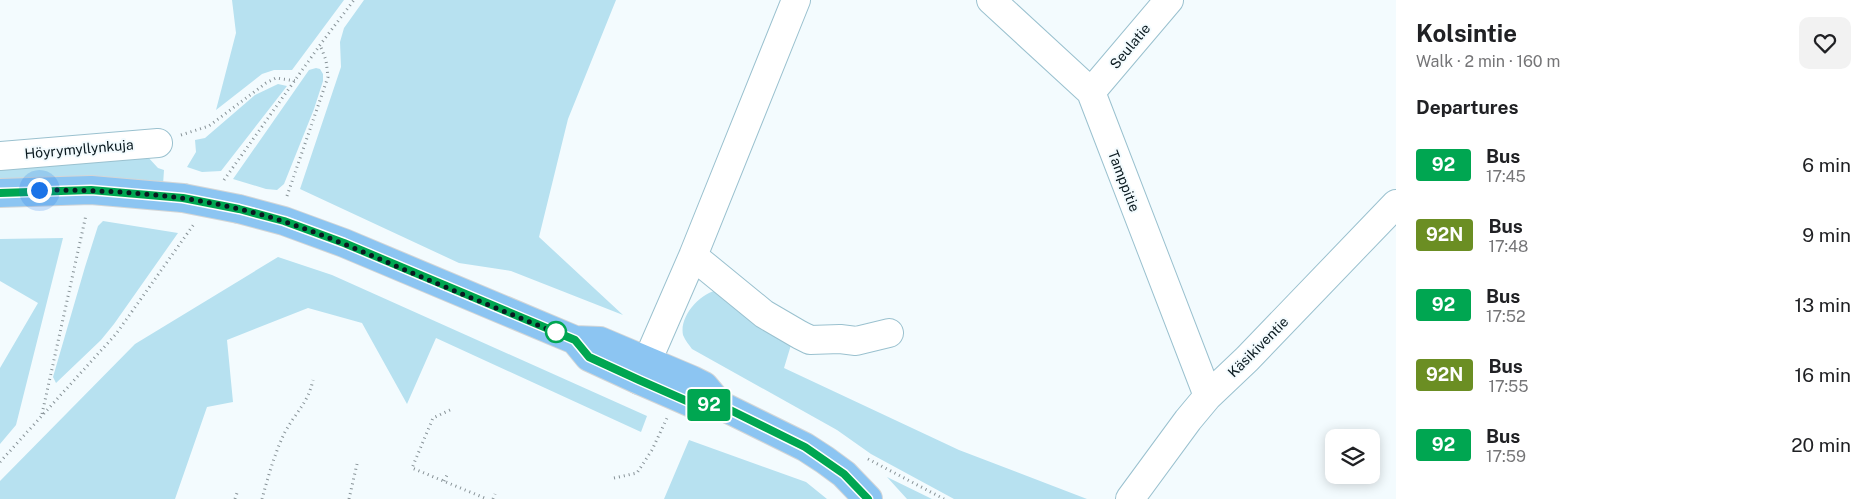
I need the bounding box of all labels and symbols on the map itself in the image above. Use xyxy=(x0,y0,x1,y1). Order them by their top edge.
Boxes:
street label: Seulatie xyxy=(1107,20,1154,72)
street label: Höyrymyllynkuja xyxy=(24,136,134,162)
street label: Tamppitie xyxy=(1105,148,1143,214)
your location xyxy=(27,178,52,203)
street label: Käsikiventie xyxy=(1225,314,1291,380)
unlabelled marker xyxy=(545,321,567,343)
line badge: 92 xyxy=(686,389,732,421)

